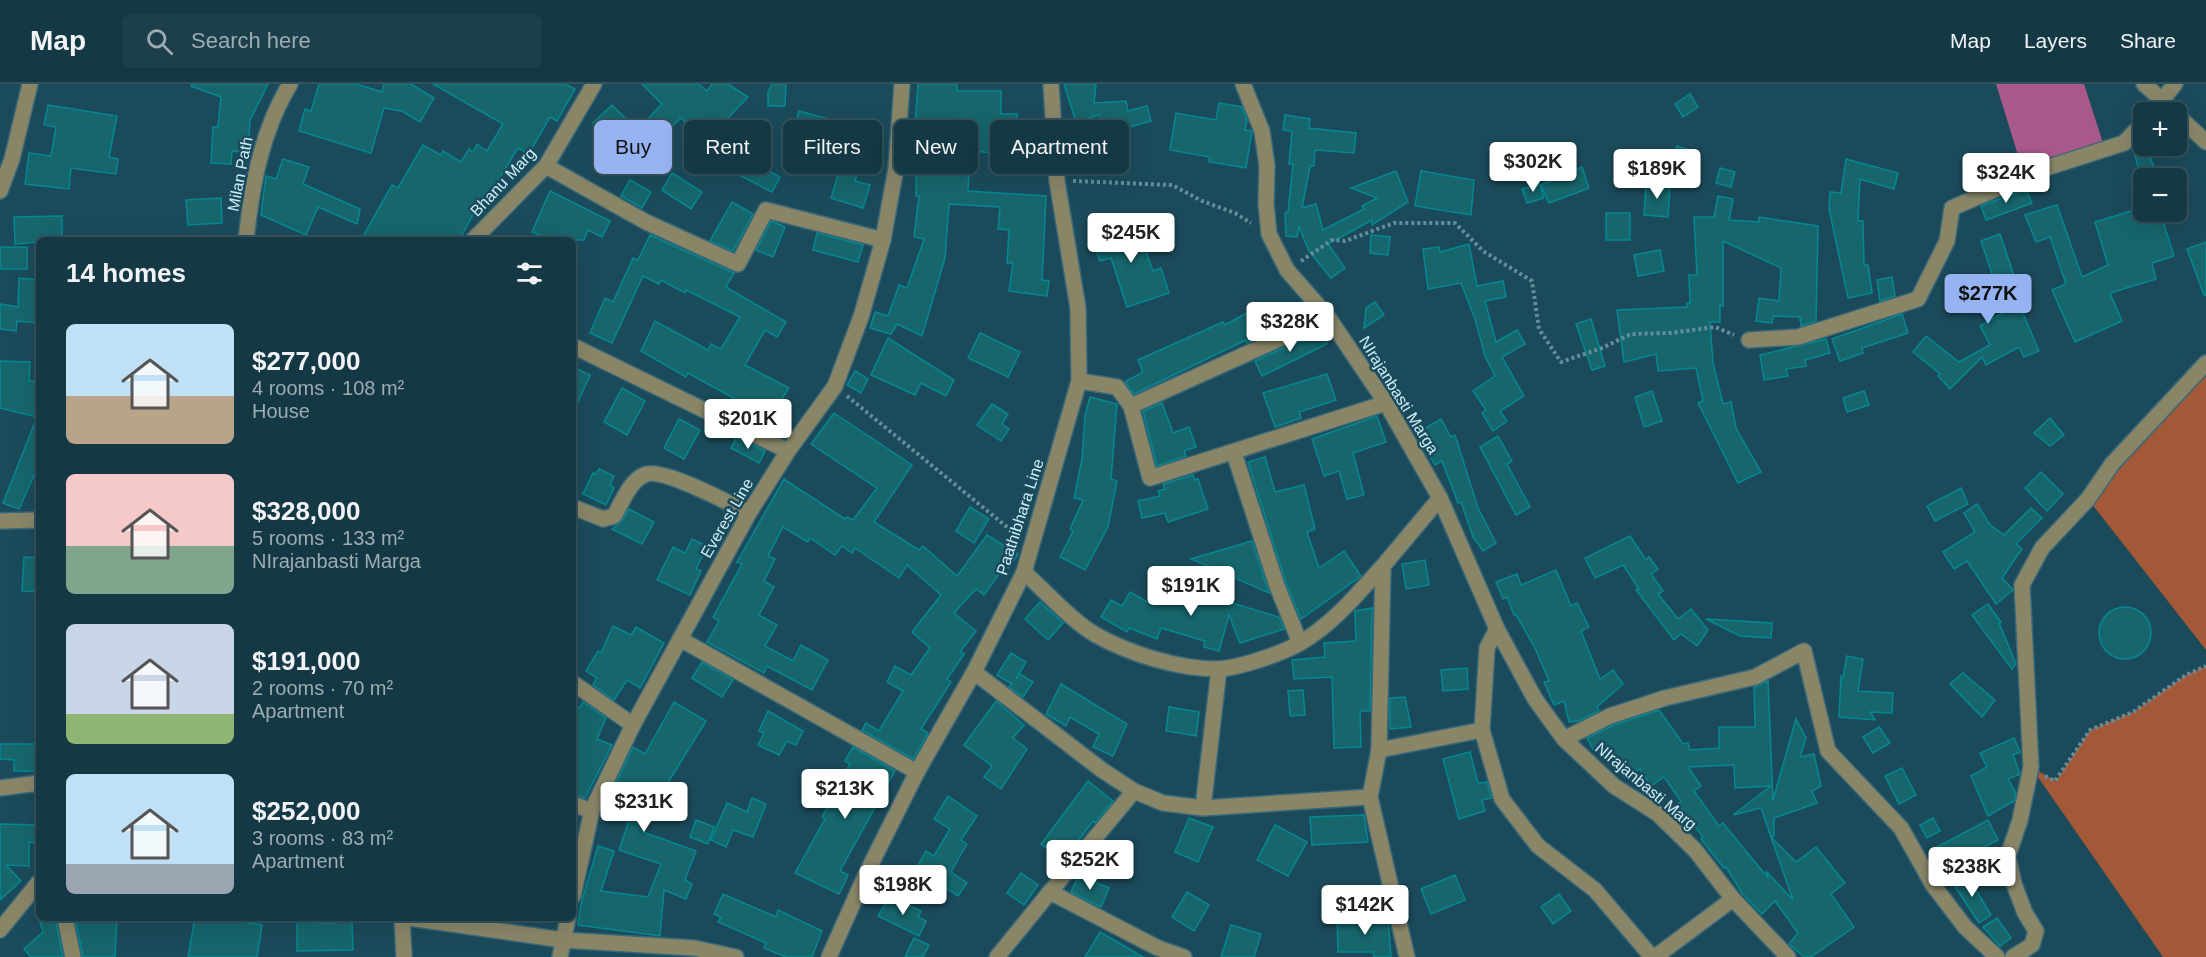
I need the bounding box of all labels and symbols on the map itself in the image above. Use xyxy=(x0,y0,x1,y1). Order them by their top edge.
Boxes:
street label: Milan Path xyxy=(224,135,256,213)
pin: $302K xyxy=(1491,142,1575,193)
street label: Bhanu Marg xyxy=(467,144,539,220)
pin: $189K xyxy=(1615,149,1699,200)
pin: $324K xyxy=(1964,153,2048,204)
pin: $245K xyxy=(1089,213,1173,264)
pin: $277K xyxy=(1946,274,2030,325)
pin: $328K xyxy=(1248,302,1332,353)
street label: NIrajanbasti Marga xyxy=(1356,333,1442,457)
pin: $201K xyxy=(706,399,790,450)
street label: Paathibhara Line xyxy=(993,457,1047,577)
street label: Everest Line xyxy=(697,475,757,561)
pin: $191K xyxy=(1149,566,1233,617)
street label: NIrajanbasti Marg xyxy=(1592,739,1700,833)
pin: $213K xyxy=(803,769,887,820)
pin: $231K xyxy=(602,782,686,833)
pin: $252K xyxy=(1048,840,1132,891)
pin: $238K xyxy=(1930,847,2014,898)
pin: $198K xyxy=(861,865,945,916)
pin: $142K xyxy=(1323,885,1407,936)

